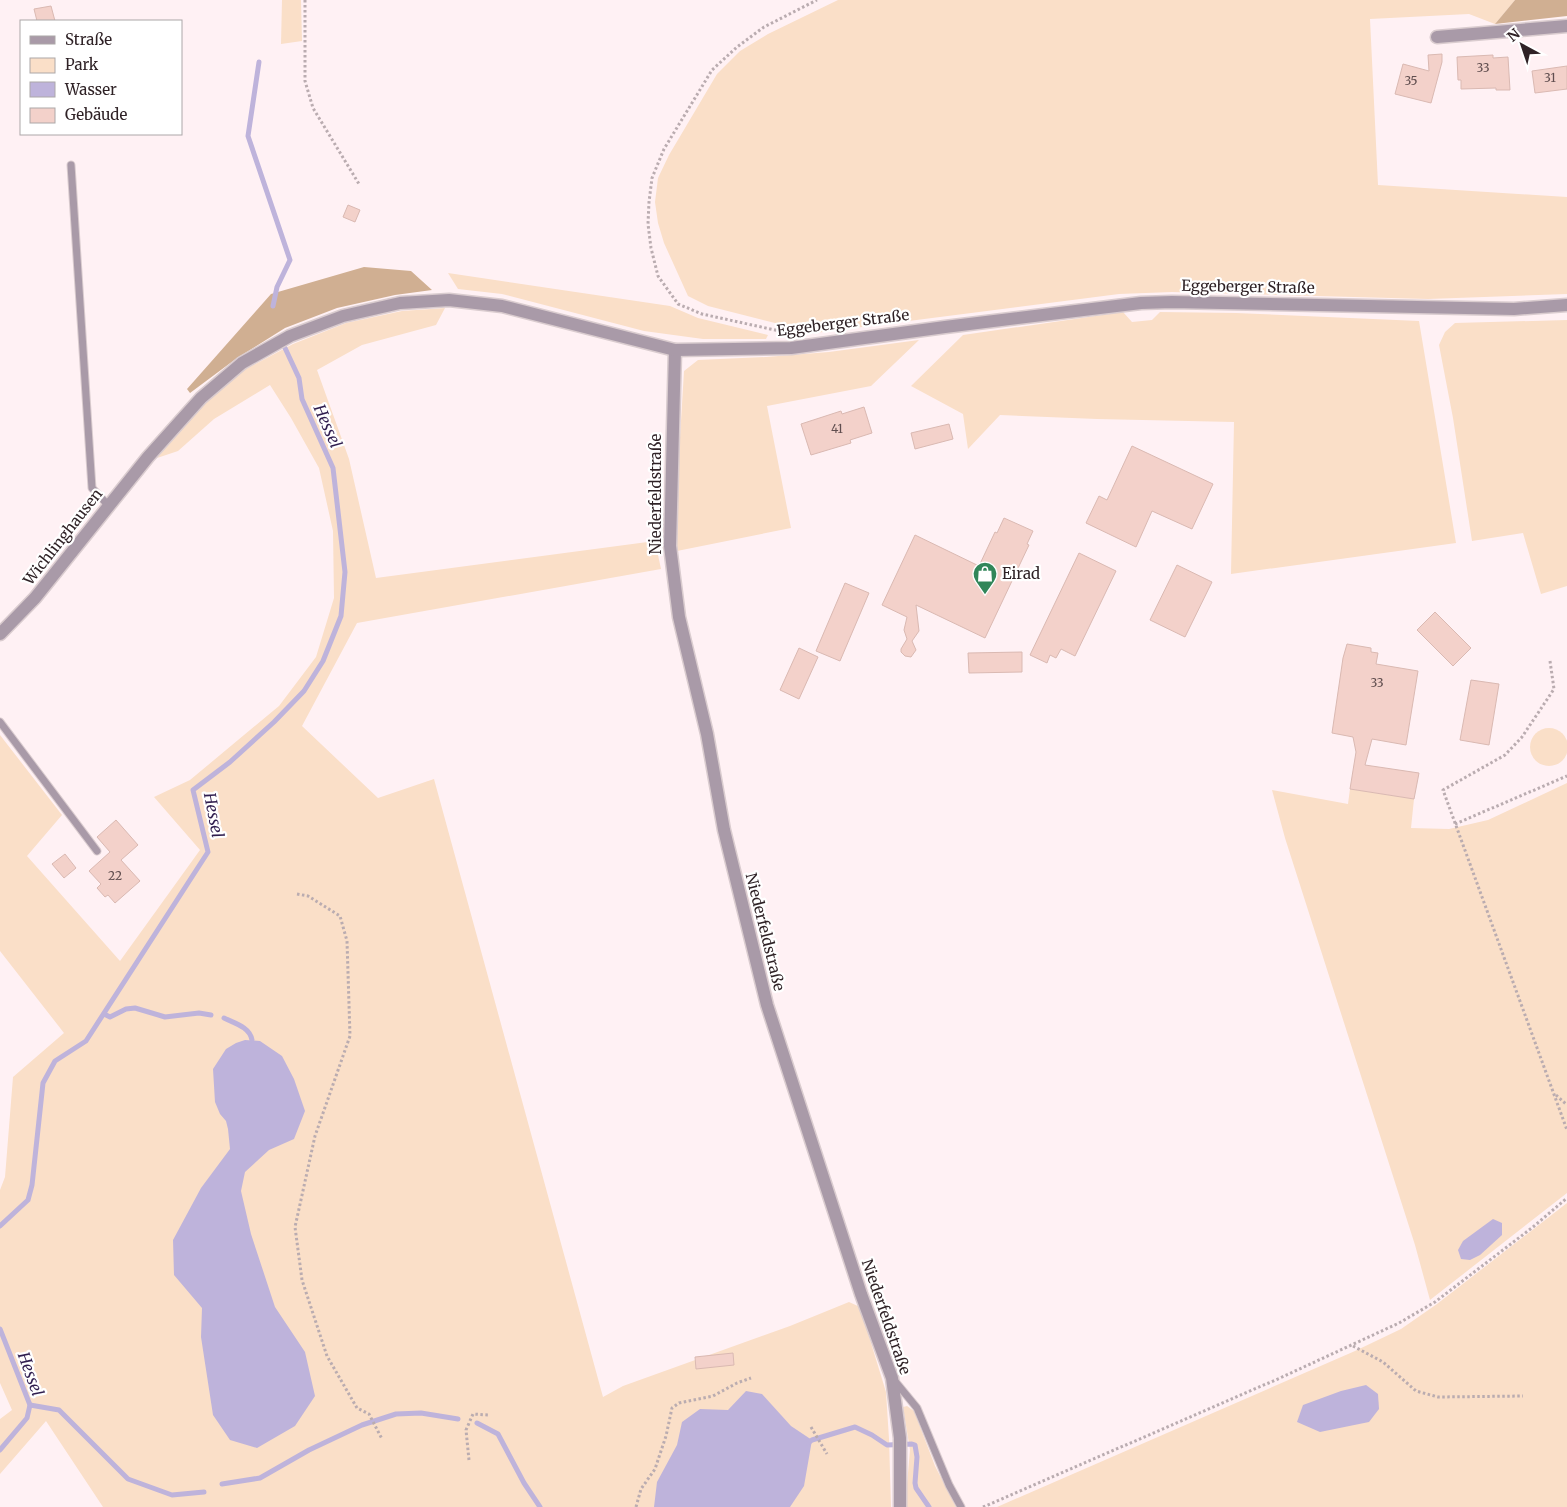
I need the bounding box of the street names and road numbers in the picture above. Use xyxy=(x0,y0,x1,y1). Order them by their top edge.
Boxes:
street label: Eggeberger Straße xyxy=(1181,276,1315,297)
street label: Eggeberger Straße xyxy=(776,305,910,340)
street label: Niederfeldstraße xyxy=(646,433,665,554)
street label: Wichlinghausen xyxy=(18,485,106,590)
street label: Niederfeldstraße xyxy=(742,871,789,993)
street label: Niederfeldstraße xyxy=(858,1257,915,1377)

